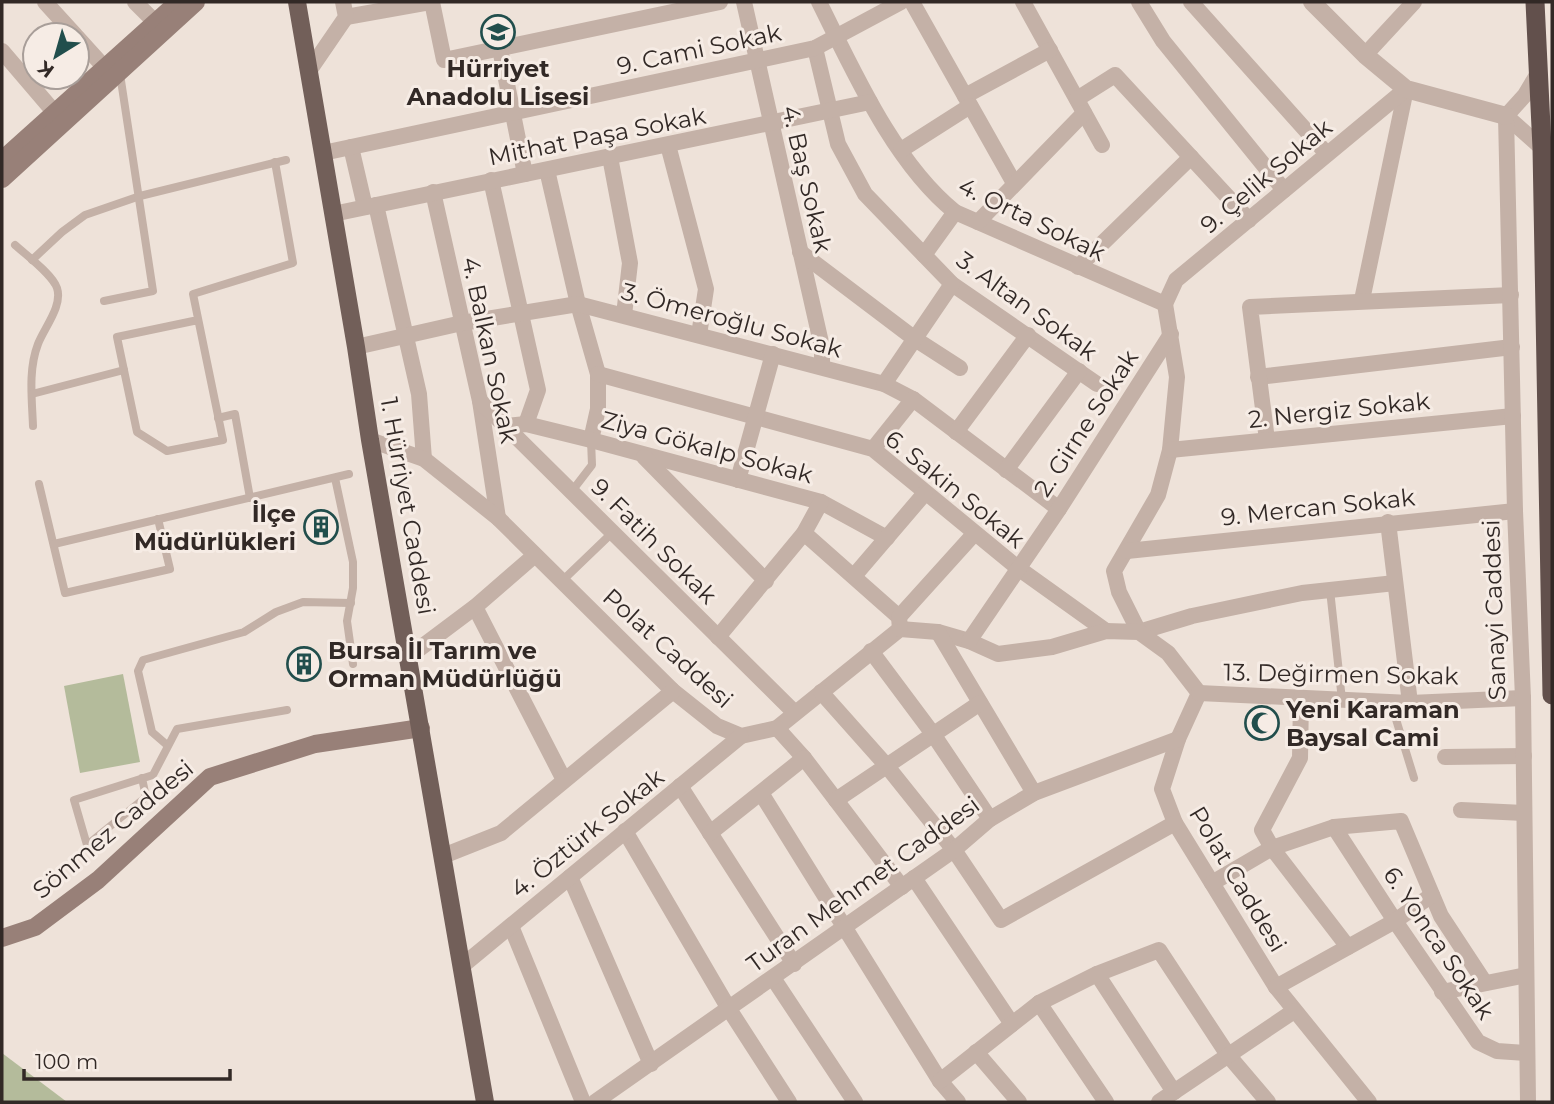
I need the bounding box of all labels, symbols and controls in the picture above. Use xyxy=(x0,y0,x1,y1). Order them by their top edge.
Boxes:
school or university icon: Hürriyet Anadolu Lisesi xyxy=(479,13,517,51)
street label: 9. Cami Sokak xyxy=(614,17,784,81)
north arrow xyxy=(21,21,91,91)
place label: Hürriyet Anadolu Lisesi xyxy=(406,54,589,111)
text: K xyxy=(33,55,59,83)
street label: Mithat Paşa Sokak xyxy=(486,101,709,171)
street label: 4. Baş Sokak xyxy=(776,102,838,256)
street label: 9. Çelik Sokak xyxy=(1194,112,1338,239)
street label: 4. Orta Sokak xyxy=(954,171,1111,267)
street label: 3. Altan Sokak xyxy=(951,245,1103,367)
street label: 4. Balkan Sokak xyxy=(456,254,524,446)
street label: 3. Ömeroğlu Sokak xyxy=(619,277,846,364)
street label: 2. Girne Sokak xyxy=(1028,344,1145,502)
street label: 2. Nergiz Sokak xyxy=(1247,386,1432,434)
street label: 1. Hürriyet Caddesi xyxy=(375,395,441,617)
street label: Ziya Gökalp Sokak xyxy=(598,405,817,489)
street label: 6. Sakin Sokak xyxy=(879,424,1031,554)
street label: 9. Fatih Sokak xyxy=(585,472,723,610)
street label: 9. Mercan Sokak xyxy=(1219,482,1417,532)
place label: İlçe Müdürlükleri xyxy=(134,499,296,556)
building icon: İlçe Müdürlükleri xyxy=(302,508,340,546)
street label: Sanayi Caddesi xyxy=(1476,519,1512,701)
street label: Polat Caddesi xyxy=(597,582,739,714)
place label: Bursa İl Tarım ve Orman Müdürlüğü xyxy=(328,636,562,693)
building icon: Bursa İl Tarım ve Orman Müdürlüğü xyxy=(285,645,323,683)
street label: 13. Değirmen Sokak xyxy=(1223,657,1459,691)
place label: Yeni Karaman Baysal Cami xyxy=(1285,695,1460,752)
mosque icon: Yeni Karaman Baysal Cami xyxy=(1243,704,1281,742)
street label: Sönmez Caddesi xyxy=(27,753,199,905)
street label: 4. Öztürk Sokak xyxy=(505,762,670,904)
street label: Turan Mehmet Caddesi xyxy=(741,790,985,978)
street label: Polat Caddesi xyxy=(1183,801,1293,957)
street label: 6. Yonca Sokak xyxy=(1377,861,1501,1025)
scale bar xyxy=(24,1038,231,1082)
text: 100 m xyxy=(35,1049,98,1074)

